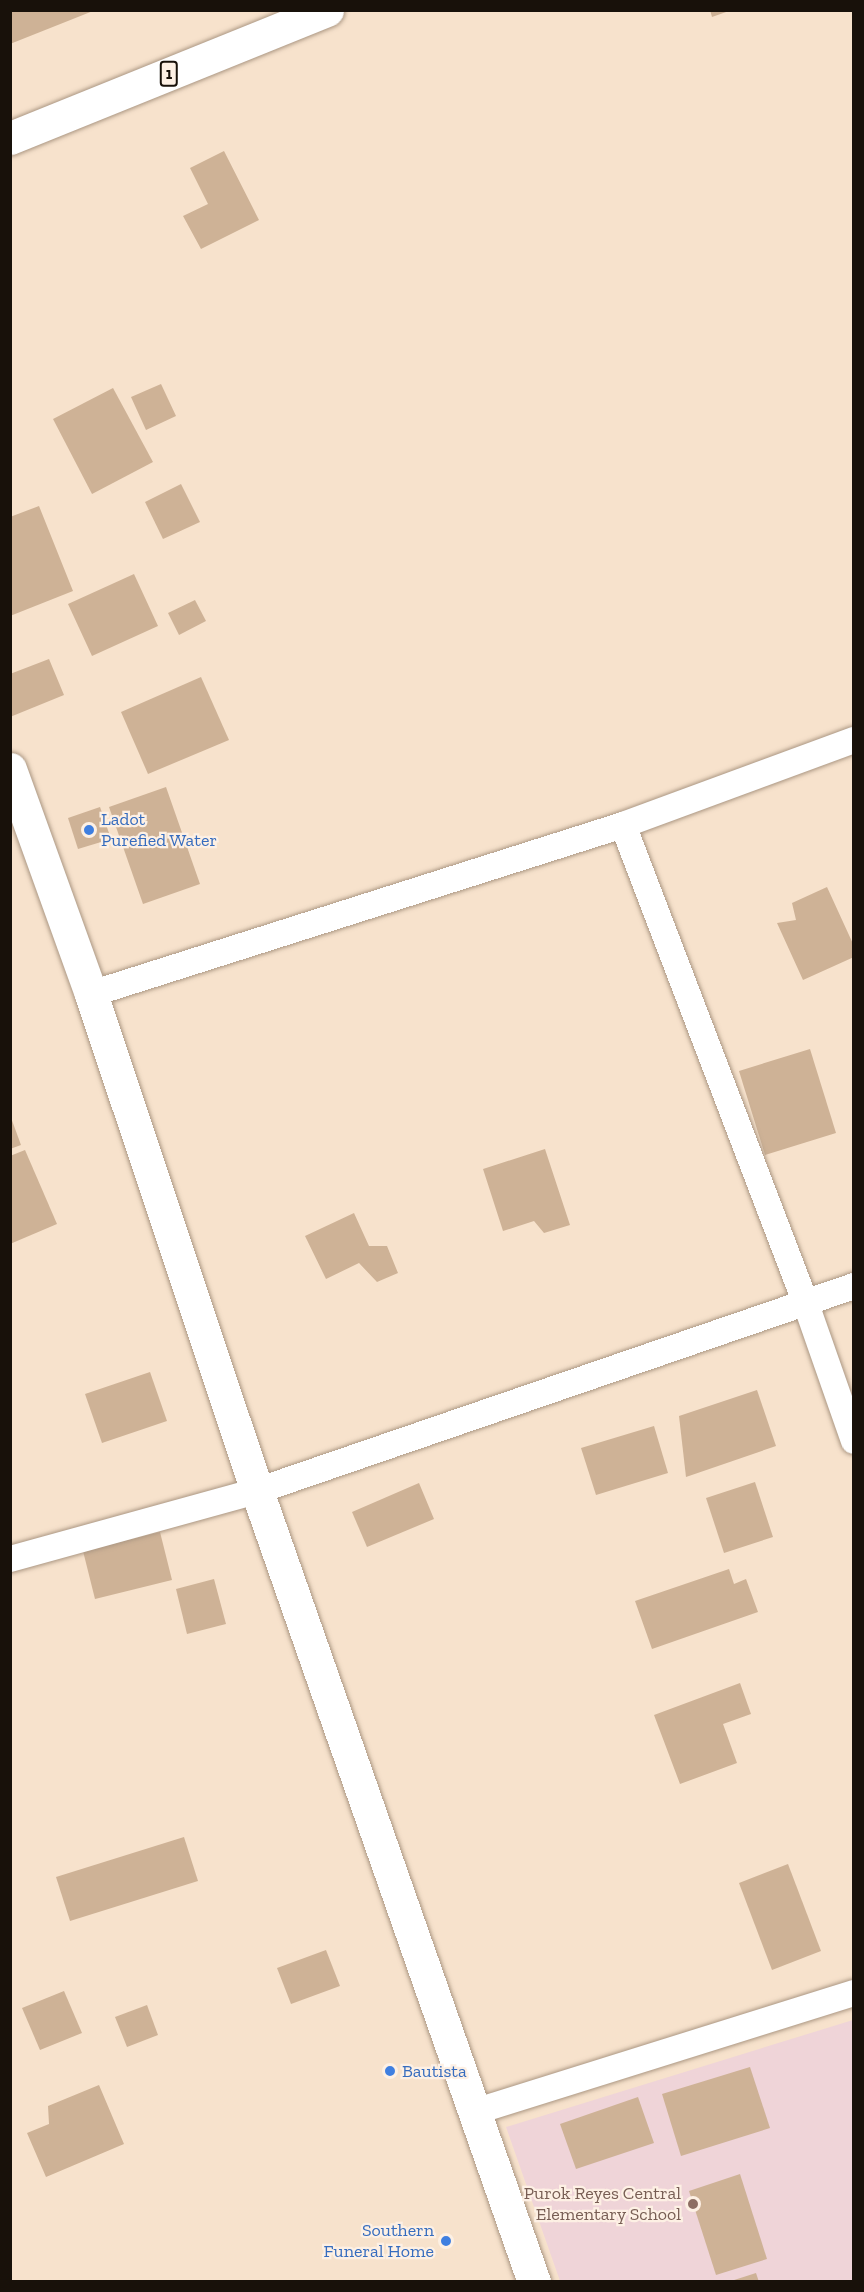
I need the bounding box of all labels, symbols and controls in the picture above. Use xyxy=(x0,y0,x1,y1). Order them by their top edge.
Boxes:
road number: 1 xyxy=(158,61,180,87)
place label: Ladot Purefied Water xyxy=(101,809,218,852)
marker: Ladot Purefied Water xyxy=(82,823,96,837)
place label: Bautista xyxy=(402,2060,467,2082)
marker: Bautista xyxy=(383,2064,397,2078)
place label: Purok Reyes Central Elementary School xyxy=(524,2183,681,2226)
marker: Purok Reyes Central Elementary School xyxy=(686,2197,700,2211)
place label: Southern Funeral Home xyxy=(324,2220,434,2262)
marker: Southern Funeral Home xyxy=(439,2234,453,2248)

